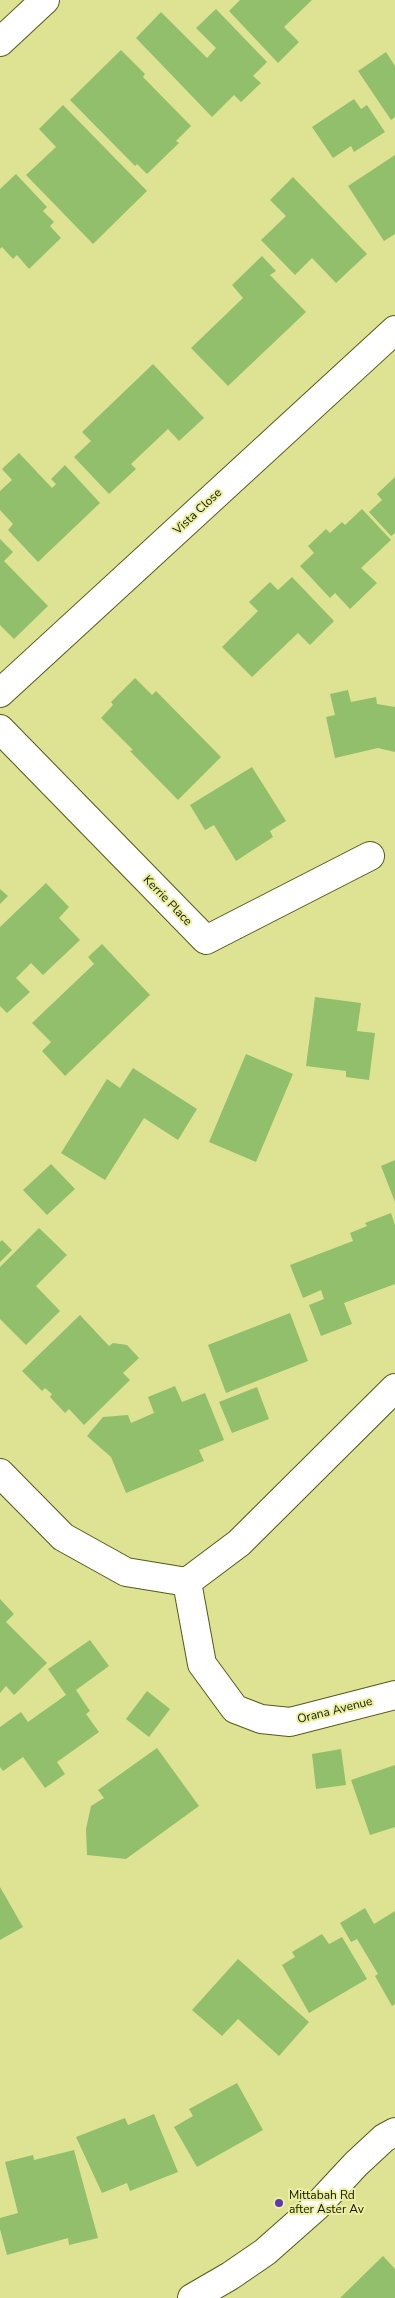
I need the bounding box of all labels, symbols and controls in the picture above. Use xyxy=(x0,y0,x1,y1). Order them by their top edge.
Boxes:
street label: Vista Close xyxy=(171,486,225,538)
street label: Kerrie Place xyxy=(140,873,194,929)
street label: Orana Avenue xyxy=(296,1695,374,1727)
place label: Mittabah Rd after Aster Av xyxy=(289,2189,364,2217)
marker: Mittabah Rd after Aster Av xyxy=(273,2197,285,2209)

